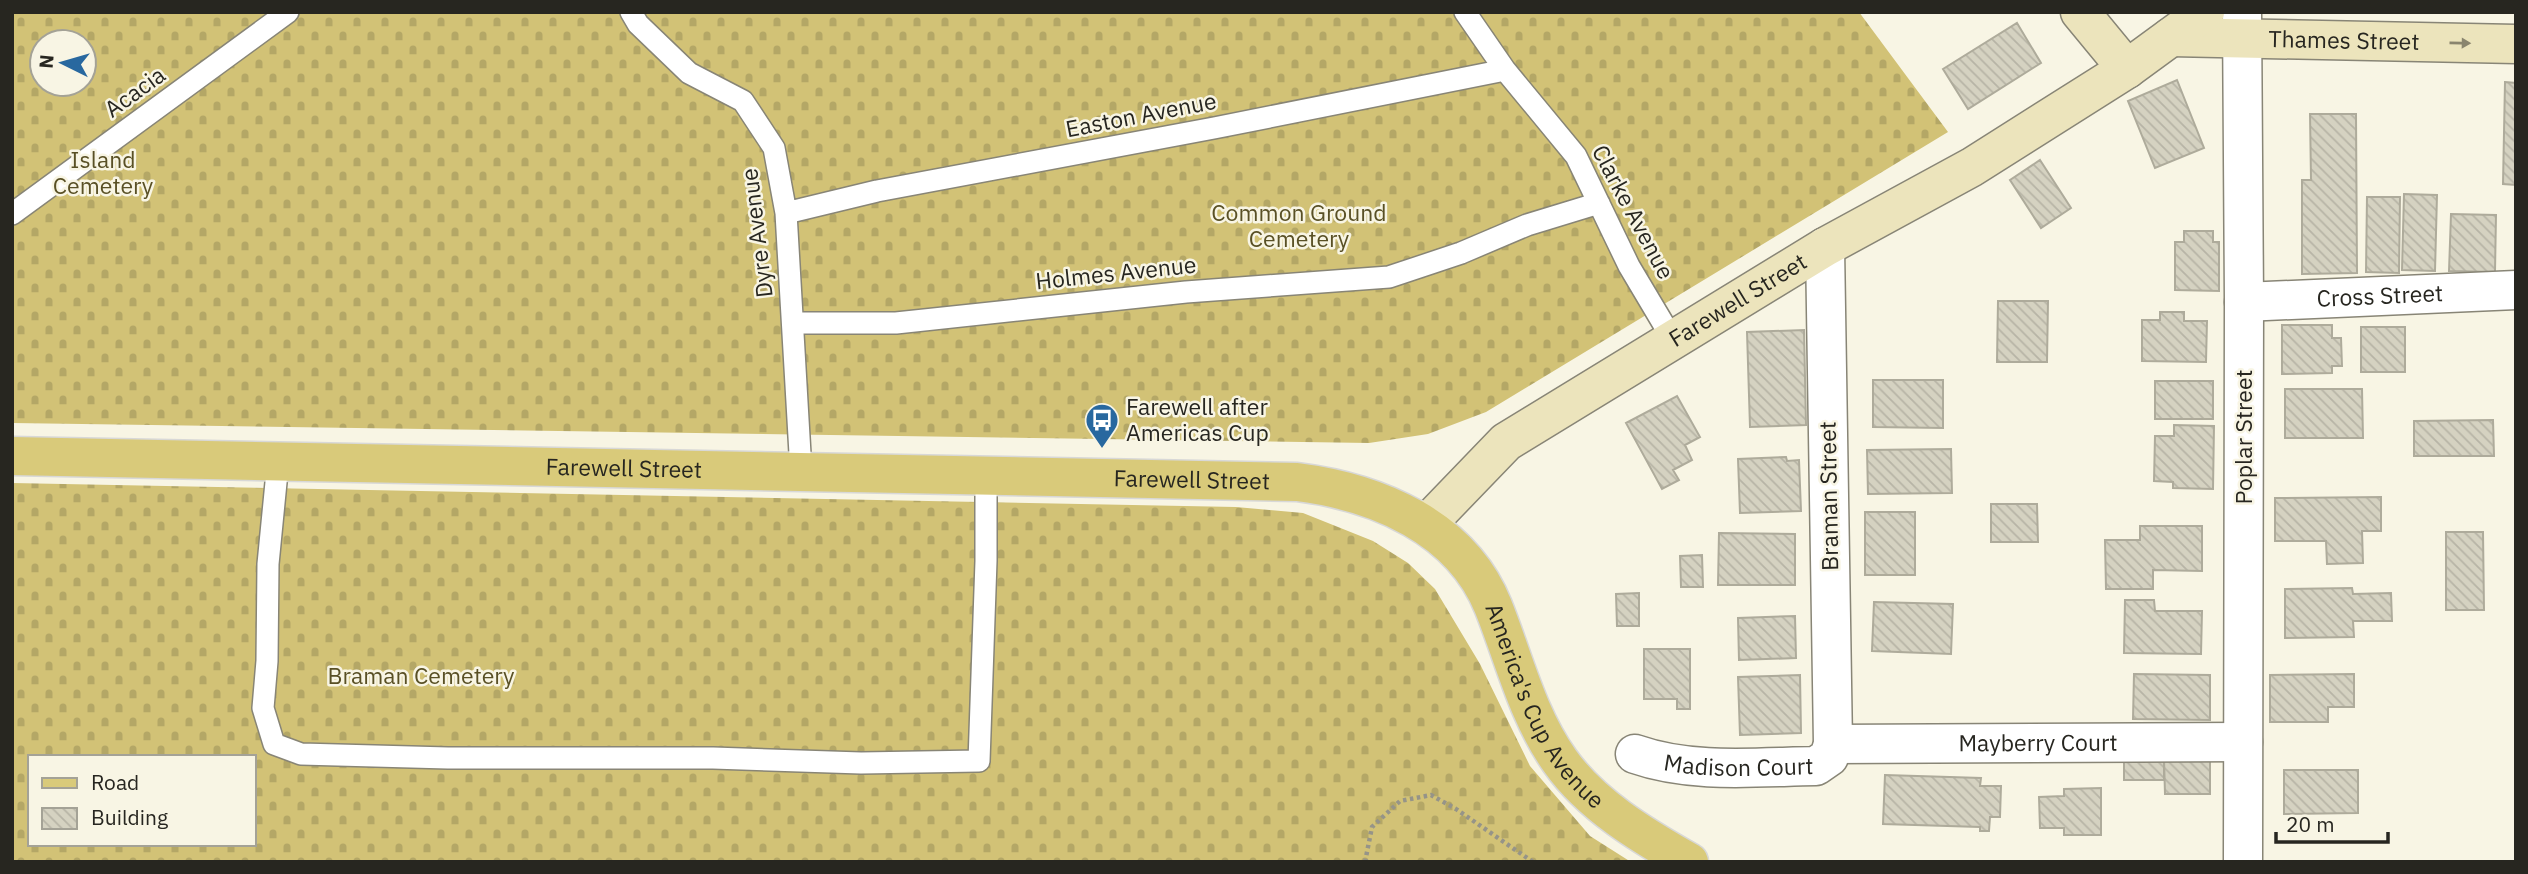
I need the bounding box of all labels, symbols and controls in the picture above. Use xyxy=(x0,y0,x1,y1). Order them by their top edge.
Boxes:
street label: Thames Street xyxy=(2268,23,2420,56)
north arrow xyxy=(28,28,98,98)
one-way arrow xyxy=(2449,37,2471,48)
text: N xyxy=(34,54,59,69)
street label: Acacia xyxy=(98,59,171,123)
street label: Easton Avenue xyxy=(1063,85,1219,143)
street label: Clarke Avenue xyxy=(1586,139,1682,284)
park label: Island Cemetery xyxy=(53,144,154,200)
street label: Dyre Avenue xyxy=(733,167,779,300)
park label: Common Ground Cemetery xyxy=(1211,197,1387,253)
street label: Farewell Street xyxy=(1663,246,1812,353)
street label: Holmes Avenue xyxy=(1034,249,1198,295)
street label: Cross Street xyxy=(2316,277,2444,313)
street label: Poplar Street xyxy=(2228,369,2258,505)
place label: Farewell after Americas Cup xyxy=(1126,391,1269,447)
bus stop icon: Farewell after Americas Cup xyxy=(1083,401,1121,450)
street label: Braman Street xyxy=(1812,421,1844,571)
street label: Farewell Street xyxy=(545,451,702,484)
street label: Farewell Street xyxy=(1113,462,1270,495)
street label: America's Cup Avenue xyxy=(1479,598,1611,815)
park label: Braman Cemetery xyxy=(328,660,515,690)
street label: Mayberry Court xyxy=(1958,727,2118,757)
street label: Madison Court xyxy=(1662,746,1814,782)
legend xyxy=(28,755,256,846)
text: Road xyxy=(91,768,139,796)
scale bar xyxy=(2276,800,2388,844)
text: Building xyxy=(91,803,168,831)
text: 20 m xyxy=(2286,810,2335,838)

